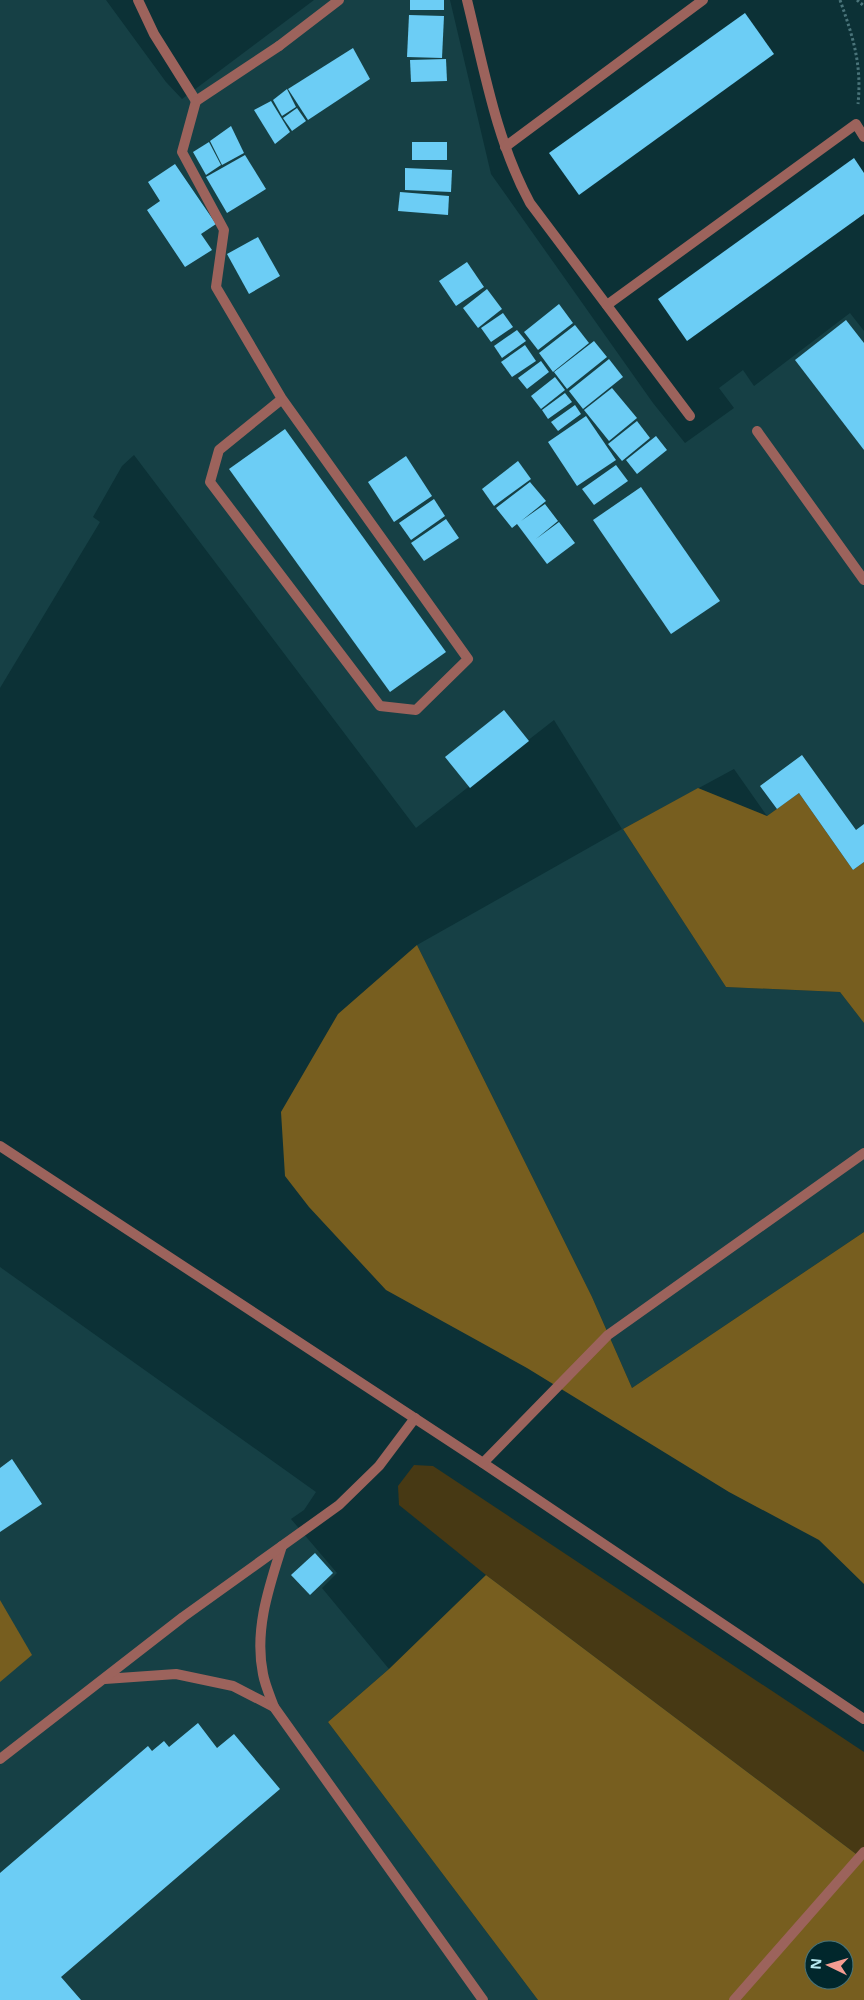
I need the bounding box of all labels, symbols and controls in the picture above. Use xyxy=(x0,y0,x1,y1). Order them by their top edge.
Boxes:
north arrow xyxy=(804,1940,854,1990)
text: N xyxy=(806,1957,826,1970)

